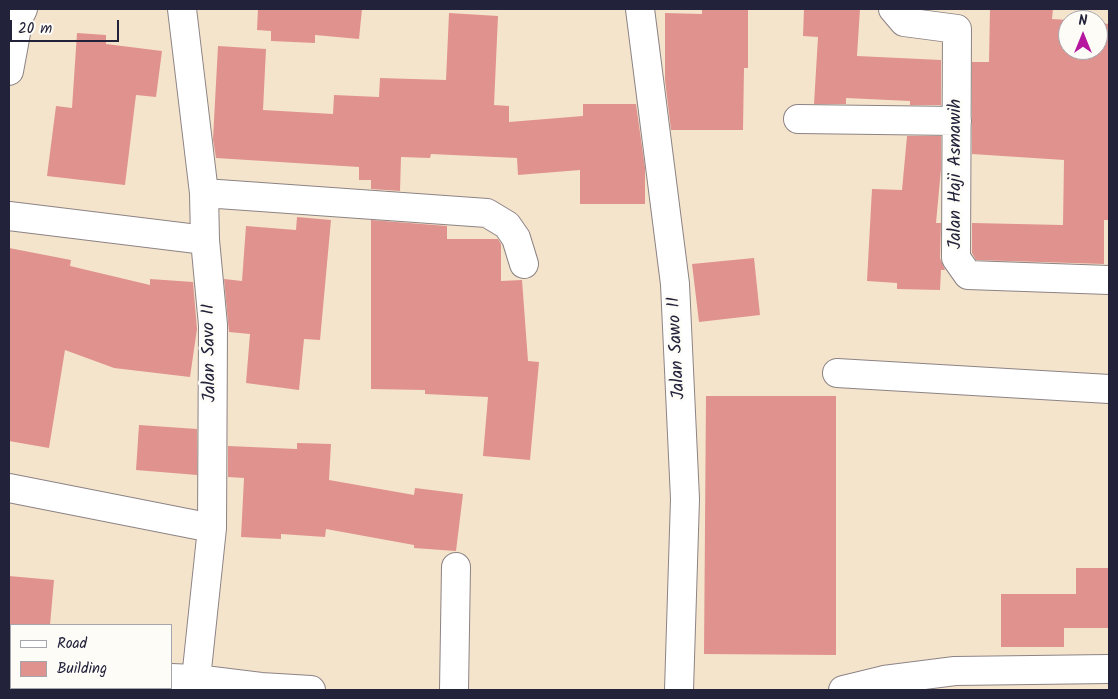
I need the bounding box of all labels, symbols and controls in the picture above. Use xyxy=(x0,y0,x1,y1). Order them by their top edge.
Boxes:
scale bar xyxy=(12,10,121,42)
north arrow xyxy=(1058,10,1108,60)
text: N xyxy=(1079,10,1087,32)
text: 20 m xyxy=(18,17,52,41)
street label: Jalan Haji Asmawih xyxy=(946,99,968,249)
street label: Jalan Sawo II xyxy=(665,296,691,400)
street label: Jalan Savo II xyxy=(199,303,223,403)
legend xyxy=(10,624,172,689)
text: Road xyxy=(57,632,87,656)
text: Building xyxy=(57,657,107,681)

